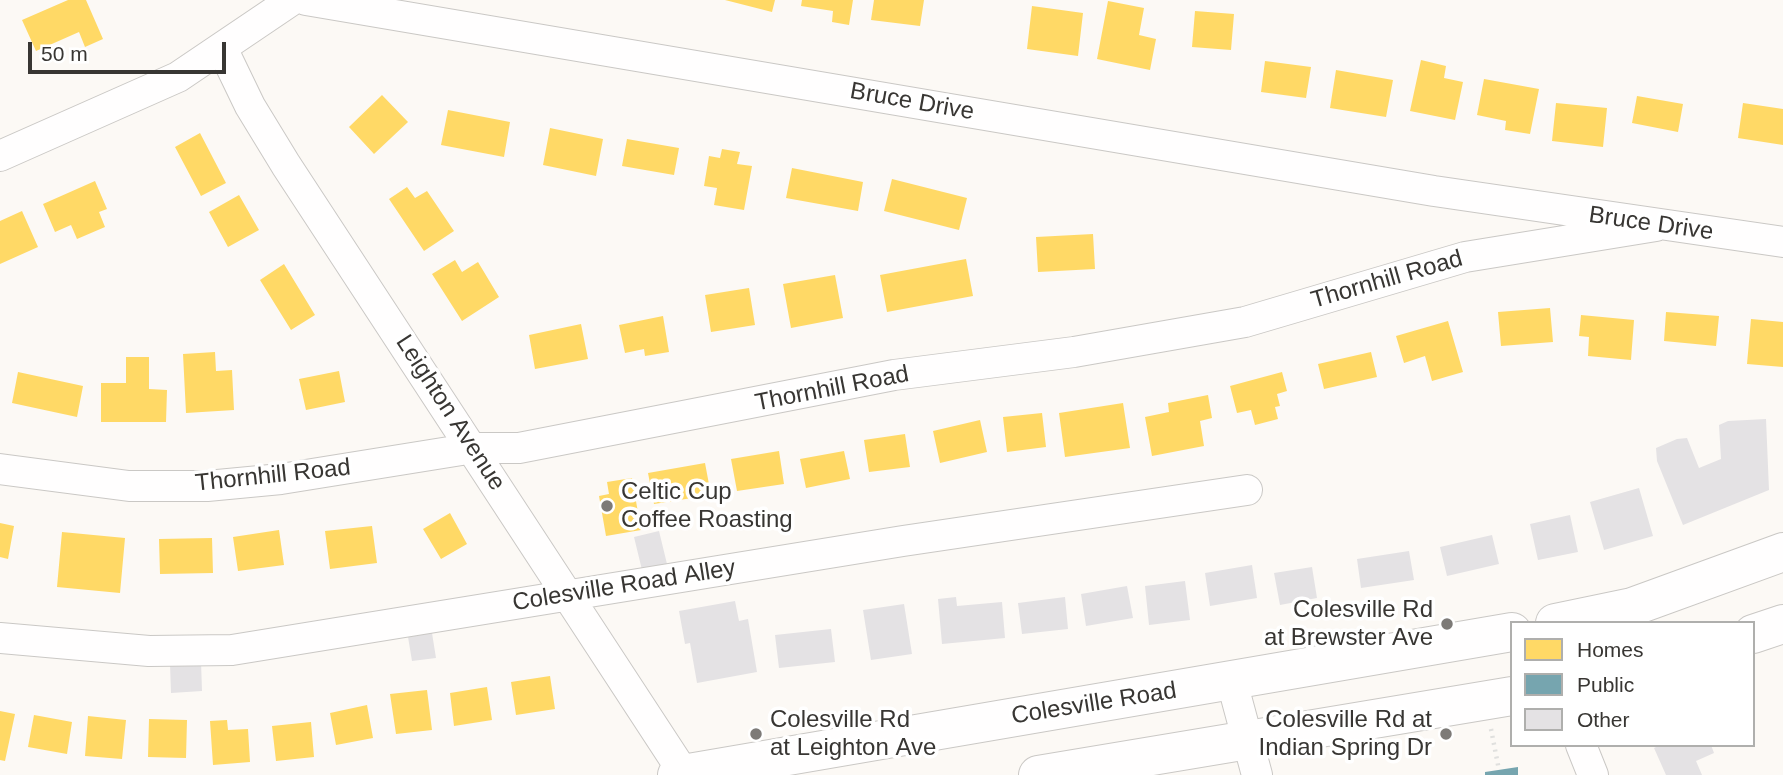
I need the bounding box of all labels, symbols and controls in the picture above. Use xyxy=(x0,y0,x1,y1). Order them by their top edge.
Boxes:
scale bar xyxy=(32,28,229,72)
text: 50 m xyxy=(41,42,88,65)
street label: Bruce Drive xyxy=(848,77,976,127)
street label: Bruce Drive xyxy=(1587,201,1715,247)
street label: Thornhill Road xyxy=(1308,245,1466,315)
street label: Leighton Avenue xyxy=(389,330,511,496)
street label: Thornhill Road xyxy=(753,360,911,418)
street label: Thornhill Road xyxy=(194,454,352,498)
place label: Celtic Cup Coffee Roasting xyxy=(621,478,793,534)
marker: Celtic Cup Coffee Roasting xyxy=(599,498,615,514)
street label: Colesville Road Alley xyxy=(510,554,738,618)
place label: Colesville Rd at Brewster Ave xyxy=(1264,596,1433,652)
marker: Colesville Rd at Brewster Ave xyxy=(1439,616,1455,632)
legend xyxy=(1510,621,1755,747)
text: Homes xyxy=(1577,638,1644,661)
text: Public xyxy=(1577,673,1634,696)
street label: Colesville Road xyxy=(1009,677,1179,731)
place label: Colesville Rd at Leighton Ave xyxy=(770,706,936,762)
place label: Colesville Rd at Indian Spring Dr xyxy=(1259,706,1432,762)
text: Other xyxy=(1577,708,1630,731)
marker: Colesville Rd at Leighton Ave xyxy=(748,726,764,742)
marker: Colesville Rd at Indian Spring Dr xyxy=(1438,726,1454,742)

